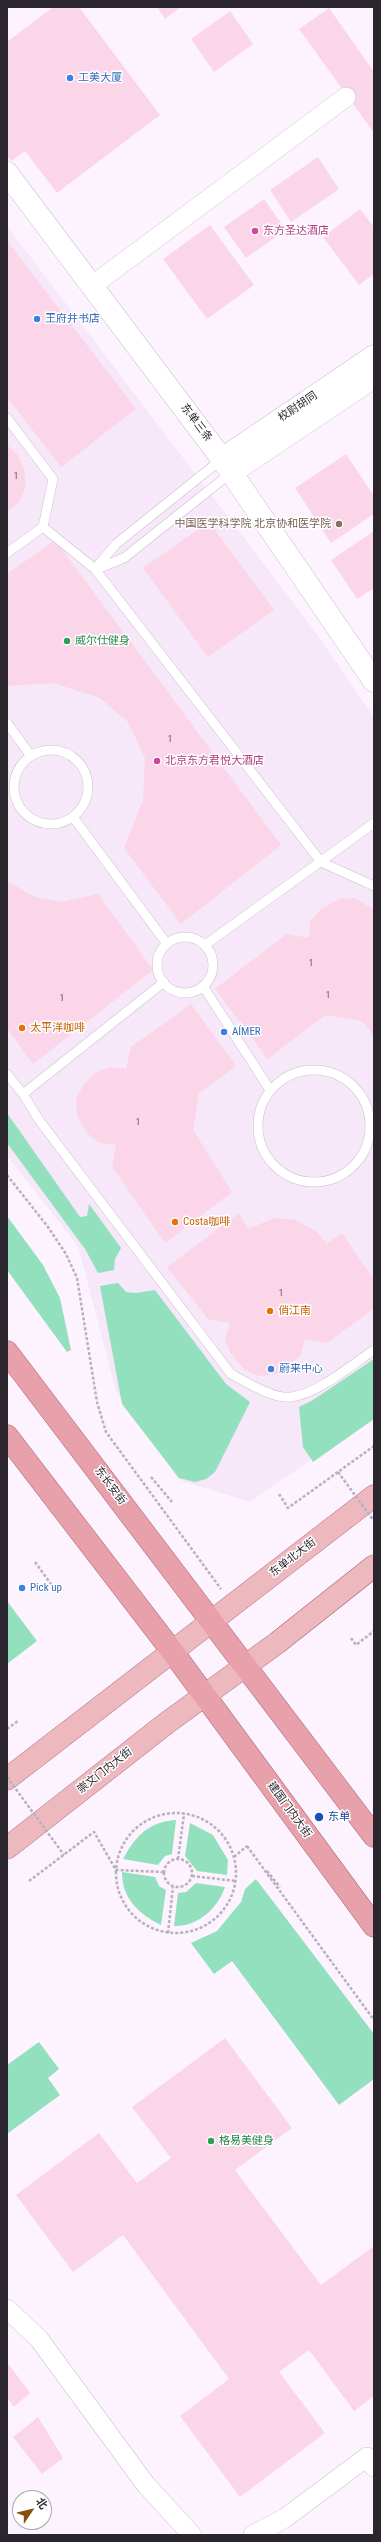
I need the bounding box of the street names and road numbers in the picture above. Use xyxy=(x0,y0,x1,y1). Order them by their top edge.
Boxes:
street label: 校尉胡同 xyxy=(276,389,320,425)
street label: 东单三条 xyxy=(177,401,215,445)
street label: 东长安街 xyxy=(91,1464,129,1508)
street label: 东单北大街 xyxy=(267,1536,319,1580)
street label: 崇文门内大街 xyxy=(75,1745,135,1797)
street label: 建国门内大街 xyxy=(264,1779,314,1841)

